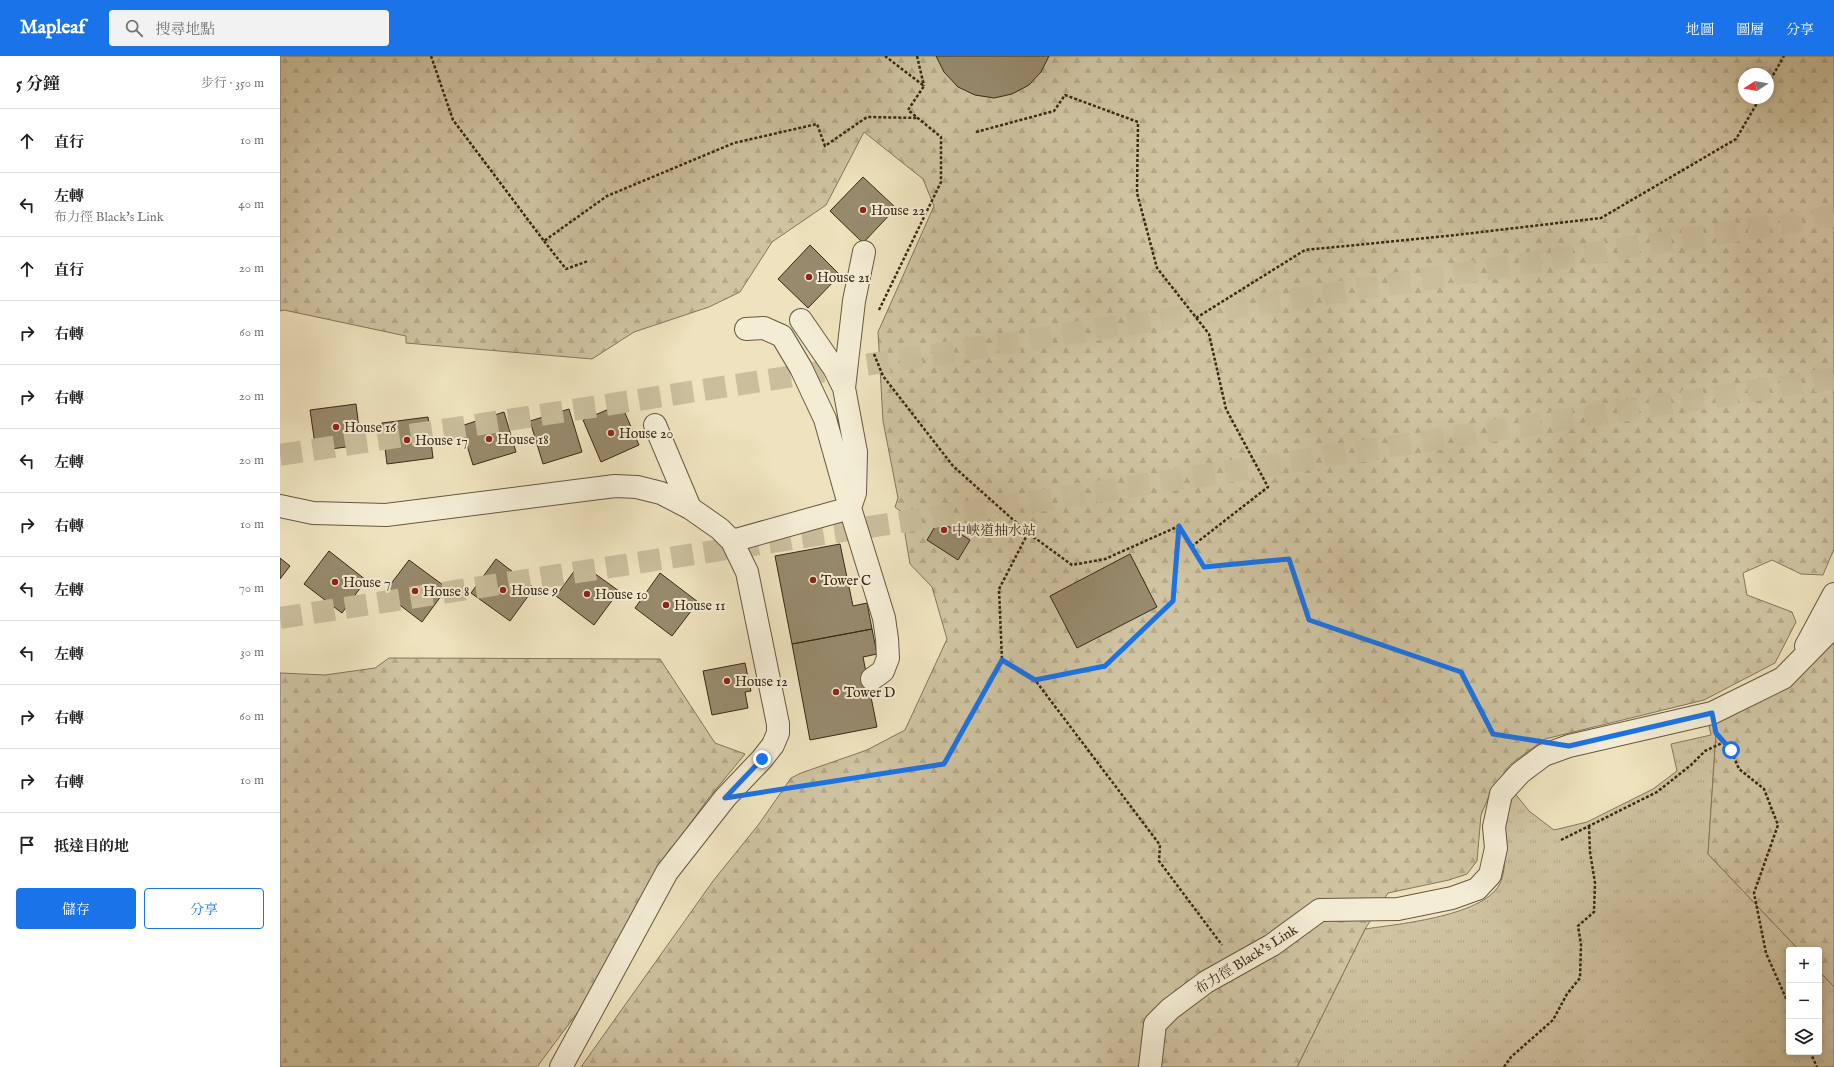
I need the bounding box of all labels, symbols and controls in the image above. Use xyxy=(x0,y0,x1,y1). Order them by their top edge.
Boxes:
search box xyxy=(109,10,389,46)
text: Mapleaf xyxy=(20,16,85,40)
icon: search xyxy=(123,17,145,39)
text: 搜尋地點 xyxy=(155,20,215,39)
text: 地圖 xyxy=(1686,21,1714,39)
text: 圖層 xyxy=(1736,21,1764,39)
text: 分享 xyxy=(1786,21,1814,39)
north arrow xyxy=(1738,68,1774,104)
text: 5 分鐘 xyxy=(16,74,60,95)
text: 步行 · 350 m xyxy=(201,75,264,92)
icon: ahead xyxy=(16,130,38,152)
text: 10 m xyxy=(240,132,264,149)
text: 直行 xyxy=(54,133,84,152)
text: 左轉 xyxy=(54,187,84,206)
icon: left xyxy=(16,194,38,216)
text: 40 m xyxy=(238,196,264,213)
place label: House 22 xyxy=(871,202,926,220)
marker: House 22 xyxy=(858,205,868,215)
text: 布力徑 Black's Link xyxy=(54,209,164,226)
icon: ahead xyxy=(16,258,38,280)
text: 20 m xyxy=(239,260,264,277)
text: 直行 xyxy=(54,261,84,280)
place label: House 21 xyxy=(817,269,870,287)
marker: House 21 xyxy=(804,272,814,282)
icon: right xyxy=(16,322,38,344)
text: 60 m xyxy=(239,324,264,341)
text: 右轉 xyxy=(54,325,84,344)
icon: right xyxy=(16,386,38,408)
text: 20 m xyxy=(239,388,264,405)
text: 右轉 xyxy=(54,389,84,408)
place label: House 16 xyxy=(344,419,397,437)
marker: House 16 xyxy=(331,422,341,432)
place label: House 20 xyxy=(619,425,674,443)
marker: House 20 xyxy=(606,428,616,438)
place label: House 18 xyxy=(497,431,549,449)
place label: House 17 xyxy=(415,432,468,450)
marker: House 18 xyxy=(484,434,494,444)
marker: House 17 xyxy=(402,435,412,445)
icon: left xyxy=(16,450,38,472)
text: 20 m xyxy=(239,452,264,469)
text: 左轉 xyxy=(54,453,84,472)
icon: right xyxy=(16,514,38,536)
text: 10 m xyxy=(240,516,264,533)
text: 右轉 xyxy=(54,517,84,536)
place label: 中峽道抽水站 xyxy=(952,522,1036,540)
marker: 中峽道抽水站 xyxy=(939,525,949,535)
place label: Tower C xyxy=(821,572,871,590)
place label: House 7 xyxy=(343,574,391,592)
marker: Tower C xyxy=(808,575,818,585)
marker: House 7 xyxy=(330,577,340,587)
icon: left xyxy=(16,578,38,600)
text: 70 m xyxy=(239,580,264,597)
text: 左轉 xyxy=(54,581,84,600)
place label: House 9 xyxy=(511,582,558,600)
place label: House 8 xyxy=(423,583,469,601)
marker: House 9 xyxy=(498,585,508,595)
marker: House 8 xyxy=(410,586,420,596)
place label: House 10 xyxy=(595,586,648,604)
marker: House 10 xyxy=(582,589,592,599)
place label: House 11 xyxy=(674,597,725,615)
marker: House 11 xyxy=(661,600,671,610)
icon: left xyxy=(16,642,38,664)
text: 30 m xyxy=(240,644,264,661)
text: 左轉 xyxy=(54,645,84,664)
place label: House 12 xyxy=(735,673,788,691)
marker: House 12 xyxy=(722,676,732,686)
place label: Tower D xyxy=(844,684,895,702)
marker: Tower D xyxy=(831,687,841,697)
icon: right xyxy=(16,706,38,728)
text: 60 m xyxy=(239,708,264,725)
text: 右轉 xyxy=(54,709,84,728)
route start xyxy=(1722,741,1740,759)
route end xyxy=(753,750,771,768)
icon: right xyxy=(16,770,38,792)
text: 10 m xyxy=(240,772,264,789)
text: 右轉 xyxy=(54,773,84,792)
icon: arrive xyxy=(16,834,38,856)
text: 抵達目的地 xyxy=(54,837,129,856)
button: 儲存 xyxy=(16,888,136,929)
button: 分享 xyxy=(144,888,264,929)
street label: 布力徑 Black's Link xyxy=(1192,921,1302,999)
map controls xyxy=(1786,947,1822,1055)
button: + xyxy=(1786,947,1822,983)
button: − xyxy=(1786,983,1822,1019)
button: layers xyxy=(1786,1019,1822,1055)

